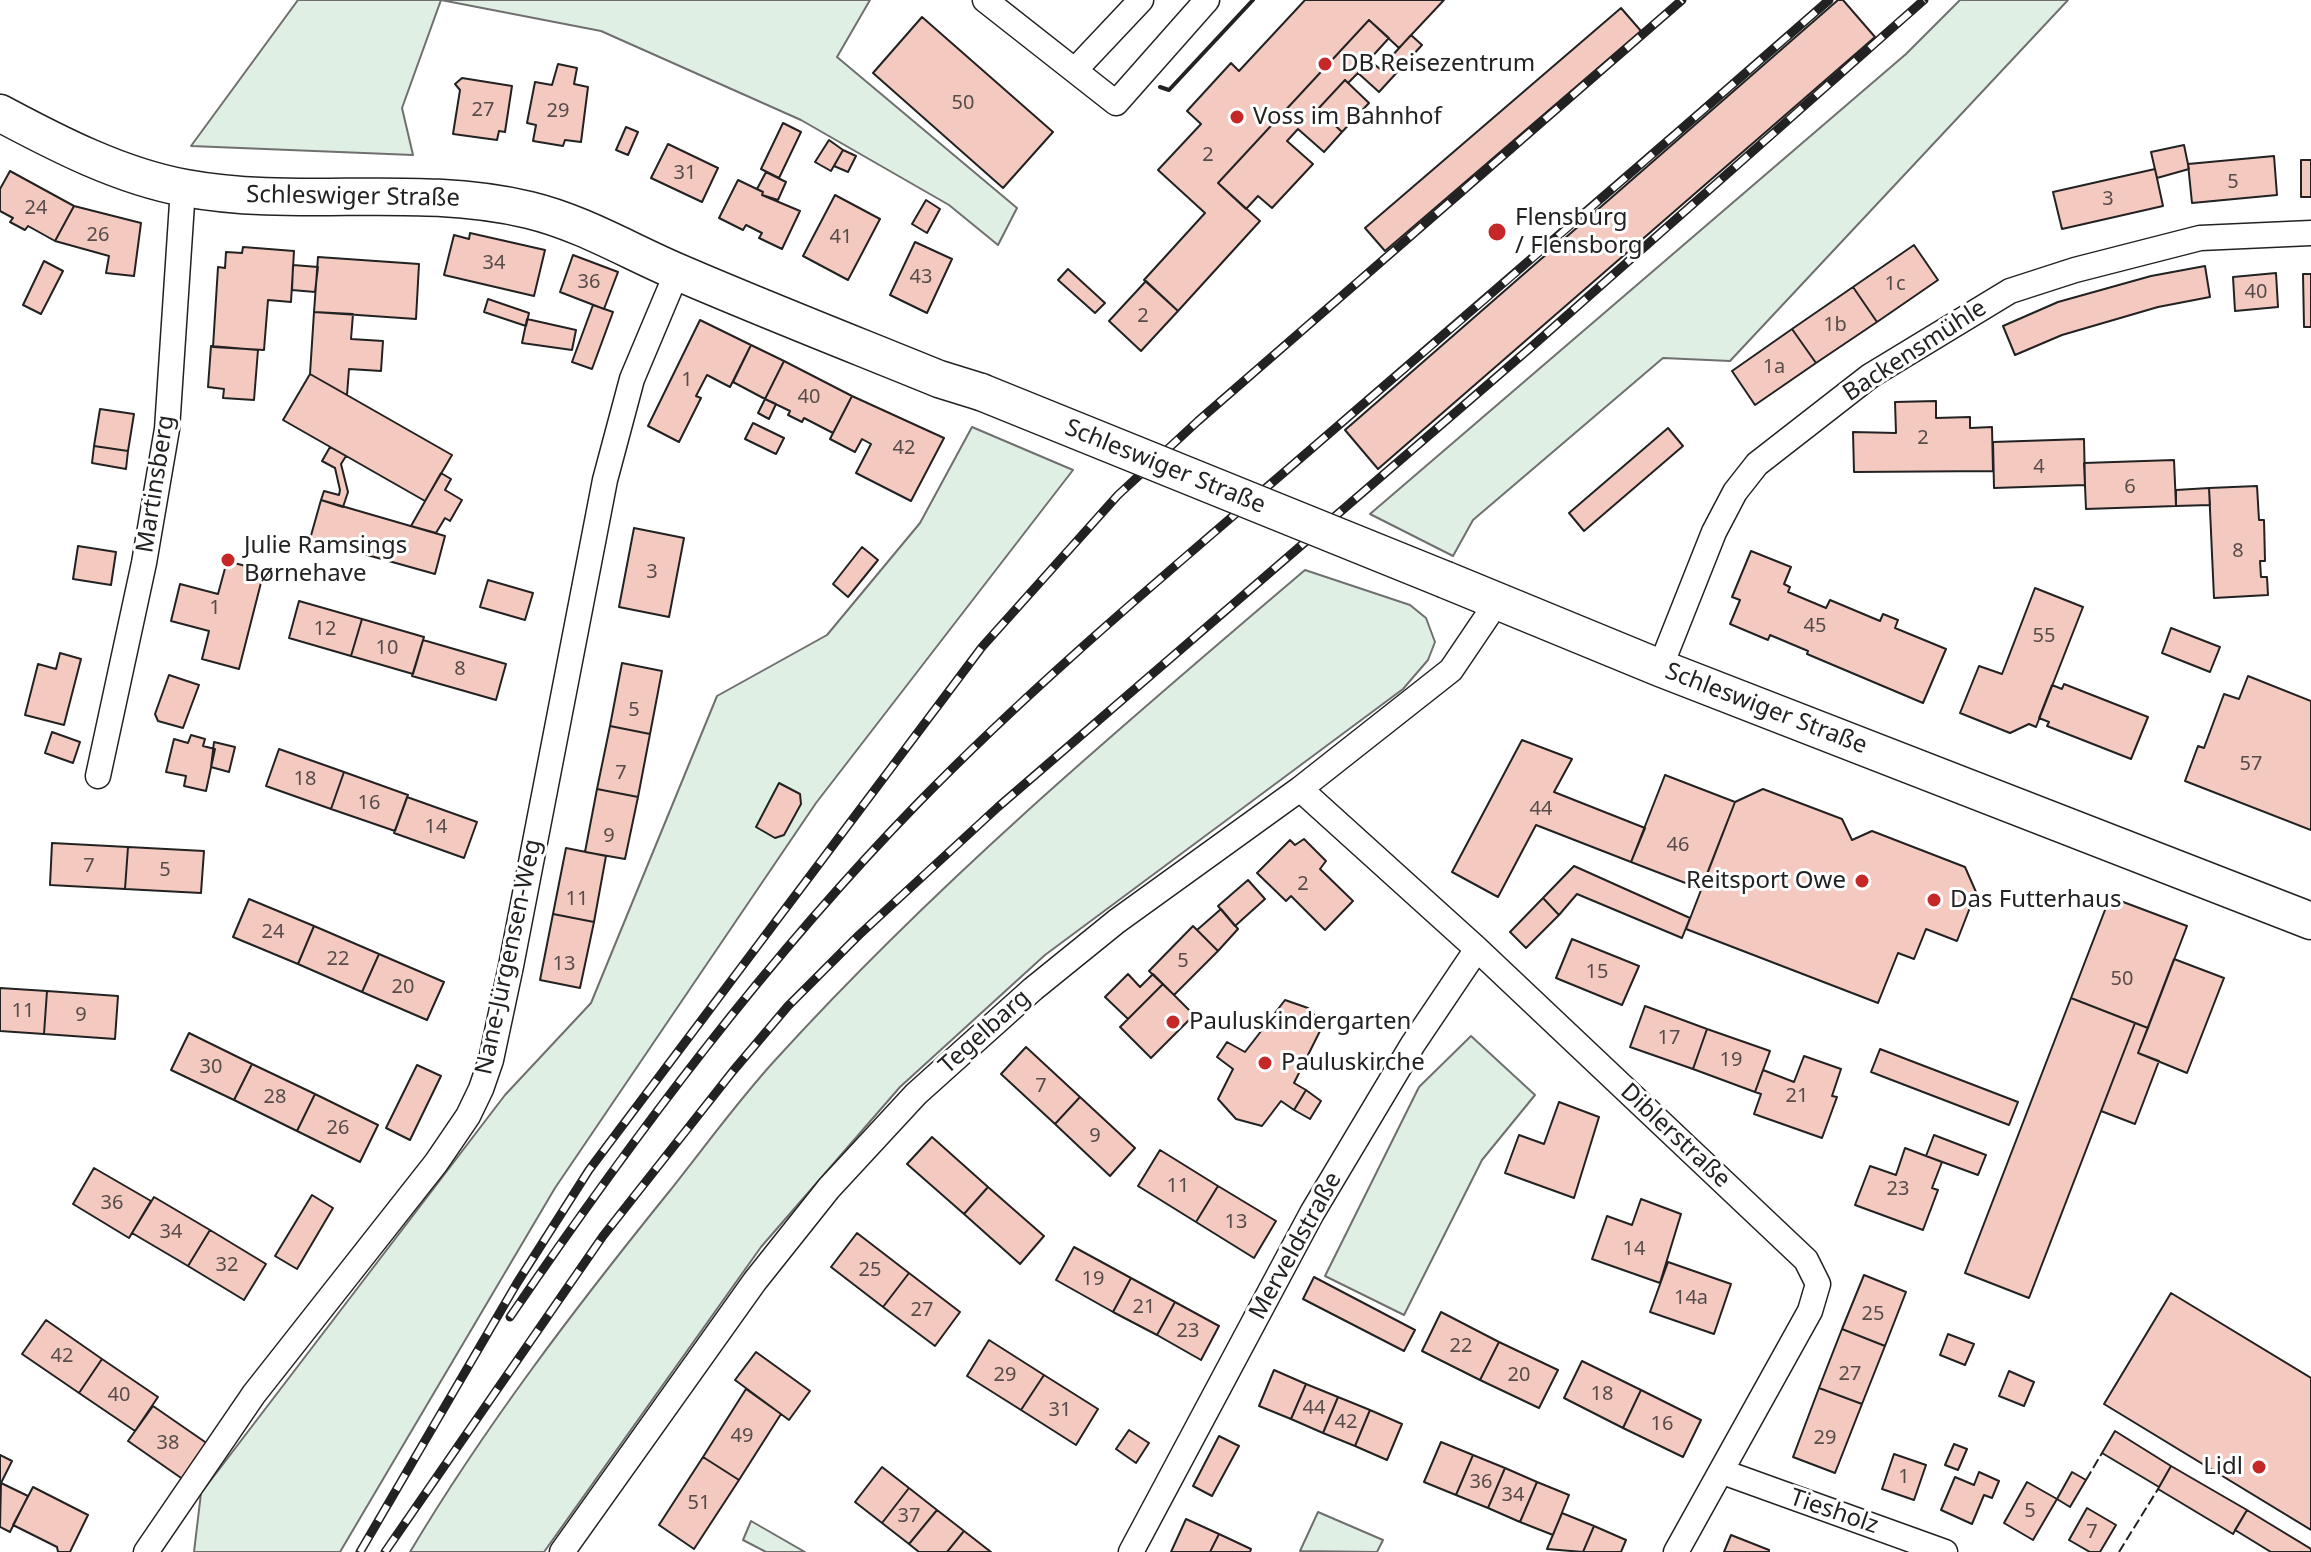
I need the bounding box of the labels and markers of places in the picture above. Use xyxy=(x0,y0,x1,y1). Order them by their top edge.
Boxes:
place label: DB Reisezentrum xyxy=(1341,50,1535,78)
marker: DB Reisezentrum xyxy=(1316,55,1334,73)
place label: Voss im Bahnhof xyxy=(1253,103,1442,131)
marker: Voss im Bahnhof xyxy=(1228,108,1246,126)
place label: Flensburg / Flensborg xyxy=(1515,204,1642,260)
marker: Flensburg / Flensborg xyxy=(1486,221,1508,243)
place label: Julie Ramsings Børnehave xyxy=(244,532,407,588)
marker: Julie Ramsings Børnehave xyxy=(219,551,237,569)
place label: Reitsport Owe xyxy=(1686,867,1846,895)
marker: Reitsport Owe xyxy=(1853,872,1871,890)
place label: Das Futterhaus xyxy=(1950,886,2121,914)
marker: Das Futterhaus xyxy=(1925,891,1943,909)
place label: Pauluskindergarten xyxy=(1189,1008,1411,1036)
marker: Pauluskindergarten xyxy=(1164,1013,1182,1031)
place label: Pauluskirche xyxy=(1281,1049,1425,1077)
marker: Pauluskirche xyxy=(1256,1054,1274,1072)
place label: Lidl xyxy=(2203,1453,2243,1481)
marker: Lidl xyxy=(2250,1458,2268,1476)

